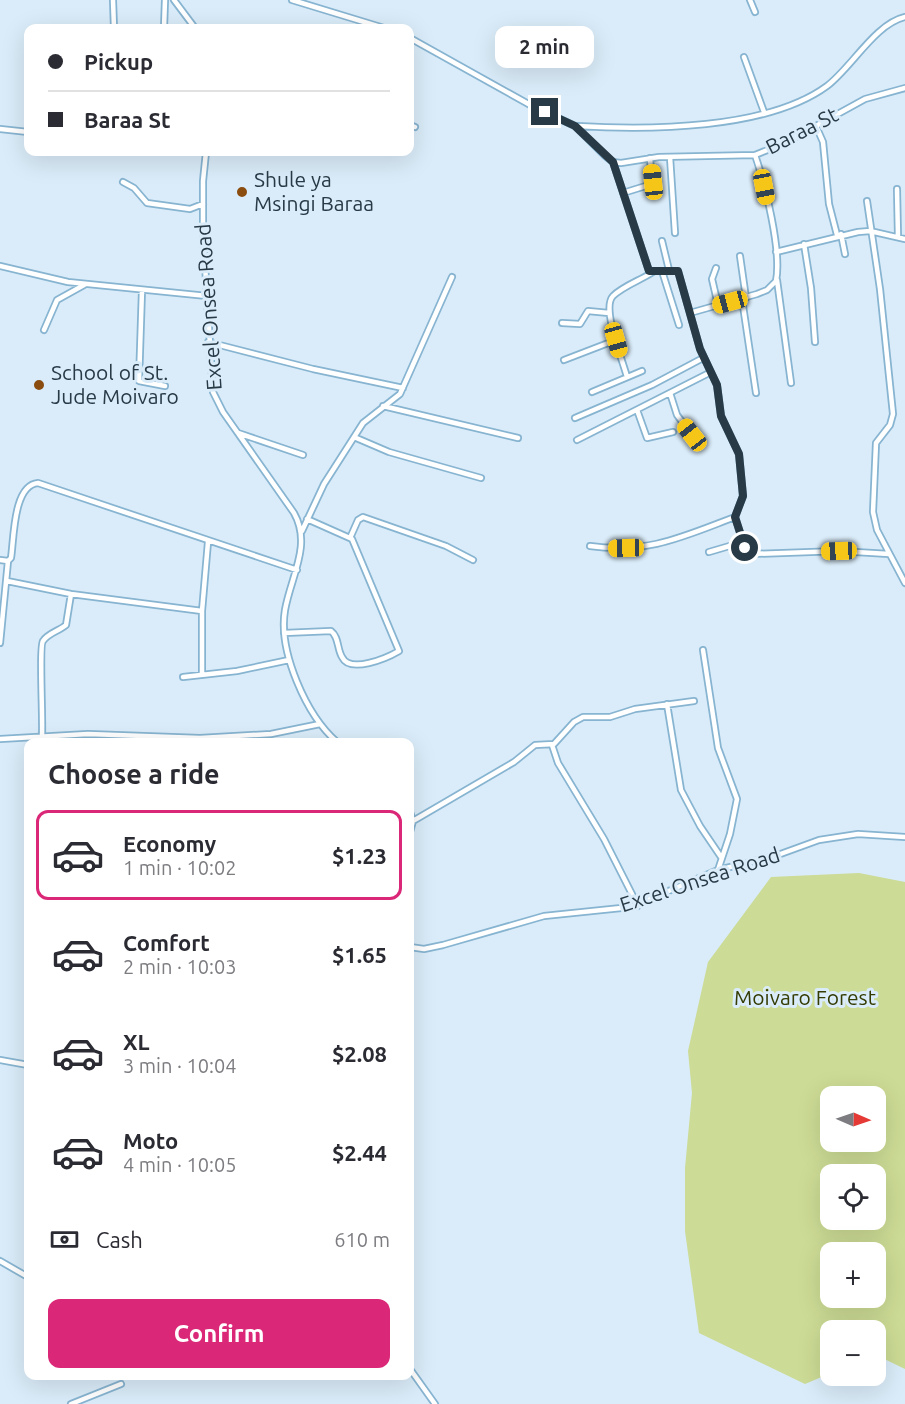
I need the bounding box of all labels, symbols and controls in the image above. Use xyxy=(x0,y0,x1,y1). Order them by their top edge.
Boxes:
callout: 2 min xyxy=(496,25,594,67)
text: 2 min xyxy=(519,35,570,58)
text: Pickup xyxy=(84,49,153,74)
route end xyxy=(531,98,558,125)
street label: Baraa St xyxy=(761,102,842,158)
text: Baraa St xyxy=(84,107,171,132)
car xyxy=(642,163,664,201)
place label: Shule ya Msingi Baraa xyxy=(254,167,374,215)
car xyxy=(752,168,776,206)
marker: Shule ya Msingi Baraa xyxy=(235,185,249,199)
street label: Excel Onsea Road xyxy=(190,223,226,391)
car xyxy=(710,289,750,315)
car xyxy=(602,320,630,360)
place label: School of St. Jude Moivaro xyxy=(51,360,179,408)
marker: School of St. Jude Moivaro xyxy=(32,378,46,392)
car xyxy=(674,415,710,455)
route start xyxy=(731,534,758,561)
car xyxy=(608,539,644,557)
car xyxy=(821,541,857,561)
text: Choose a ride xyxy=(48,759,220,789)
icon: car xyxy=(51,828,105,882)
text: Economy xyxy=(123,831,216,856)
street label: Excel Onsea Road xyxy=(617,842,783,916)
text: $1.23 xyxy=(332,843,387,868)
text: 1 min · 10:02 xyxy=(123,856,237,879)
icon: car xyxy=(51,927,105,981)
text: Comfort xyxy=(123,930,210,955)
text: $1.65 xyxy=(332,942,387,967)
text: 2 min · 10:03 xyxy=(123,955,237,978)
park label: Moivaro Forest xyxy=(734,985,876,1009)
icon: car xyxy=(51,1026,105,1080)
text: XL xyxy=(123,1029,150,1054)
text: $2.08 xyxy=(332,1041,387,1066)
text: 3 min · 10:04 xyxy=(123,1054,237,1077)
north arrow xyxy=(820,1086,886,1152)
map controls xyxy=(820,1086,886,1386)
icon: car xyxy=(51,1125,105,1179)
text: Moto xyxy=(123,1128,178,1153)
text: $2.44 xyxy=(332,1140,387,1165)
text: 4 min · 10:05 xyxy=(123,1153,237,1176)
button: locate xyxy=(820,1164,886,1230)
icon: cash xyxy=(48,1223,81,1256)
text: Cash xyxy=(96,1227,143,1252)
text: 610 m xyxy=(334,1228,390,1251)
button: + xyxy=(820,1242,886,1308)
button: Confirm xyxy=(48,1299,390,1368)
button: − xyxy=(820,1320,886,1386)

